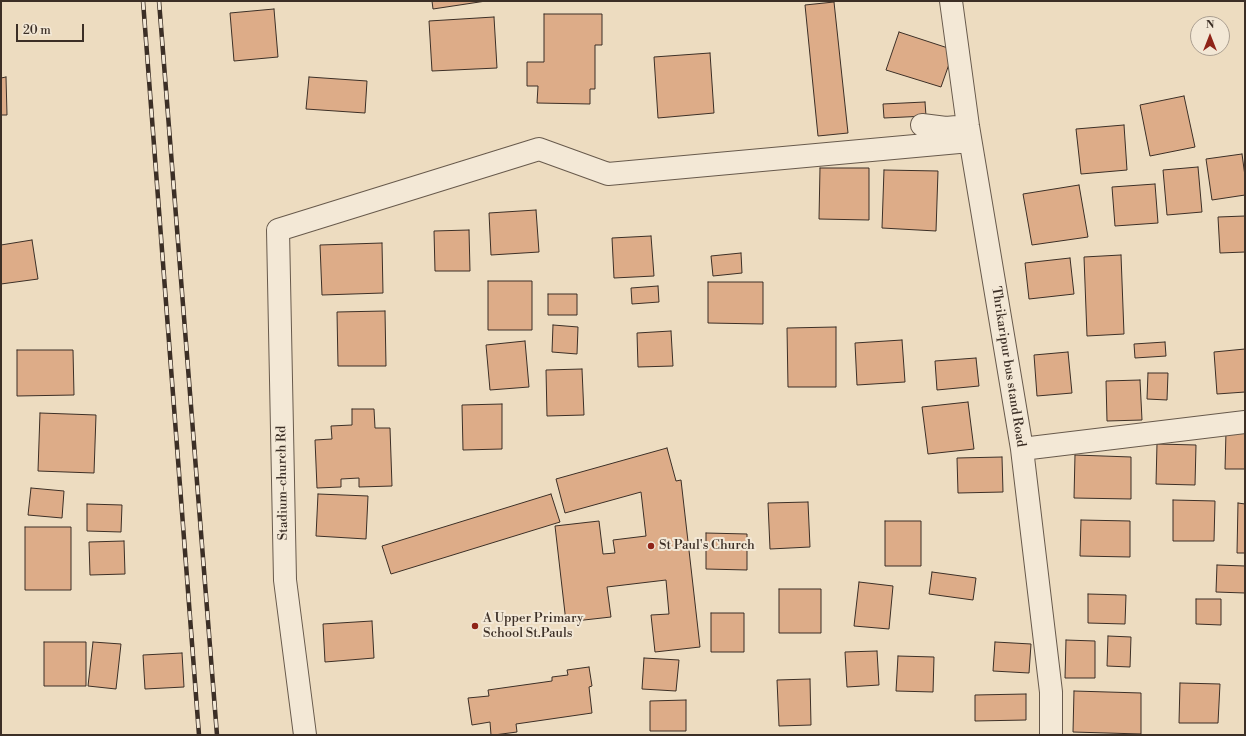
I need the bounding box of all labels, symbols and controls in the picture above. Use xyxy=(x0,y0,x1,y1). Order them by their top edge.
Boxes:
scale bar xyxy=(18,16,86,42)
north arrow xyxy=(1190,16,1230,56)
text: N xyxy=(1206,18,1214,32)
text: 20 m xyxy=(23,23,51,38)
street label: Thrikaripur bus stand Road xyxy=(988,286,1028,448)
street label: Stadium-church Rd xyxy=(274,425,292,541)
place label: St Paul's Church xyxy=(659,538,755,554)
marker: St Paul's Church xyxy=(646,541,656,551)
place label: A Upper Primary School St.Pauls xyxy=(483,611,583,642)
marker: A Upper Primary School St.Pauls xyxy=(470,621,480,631)

